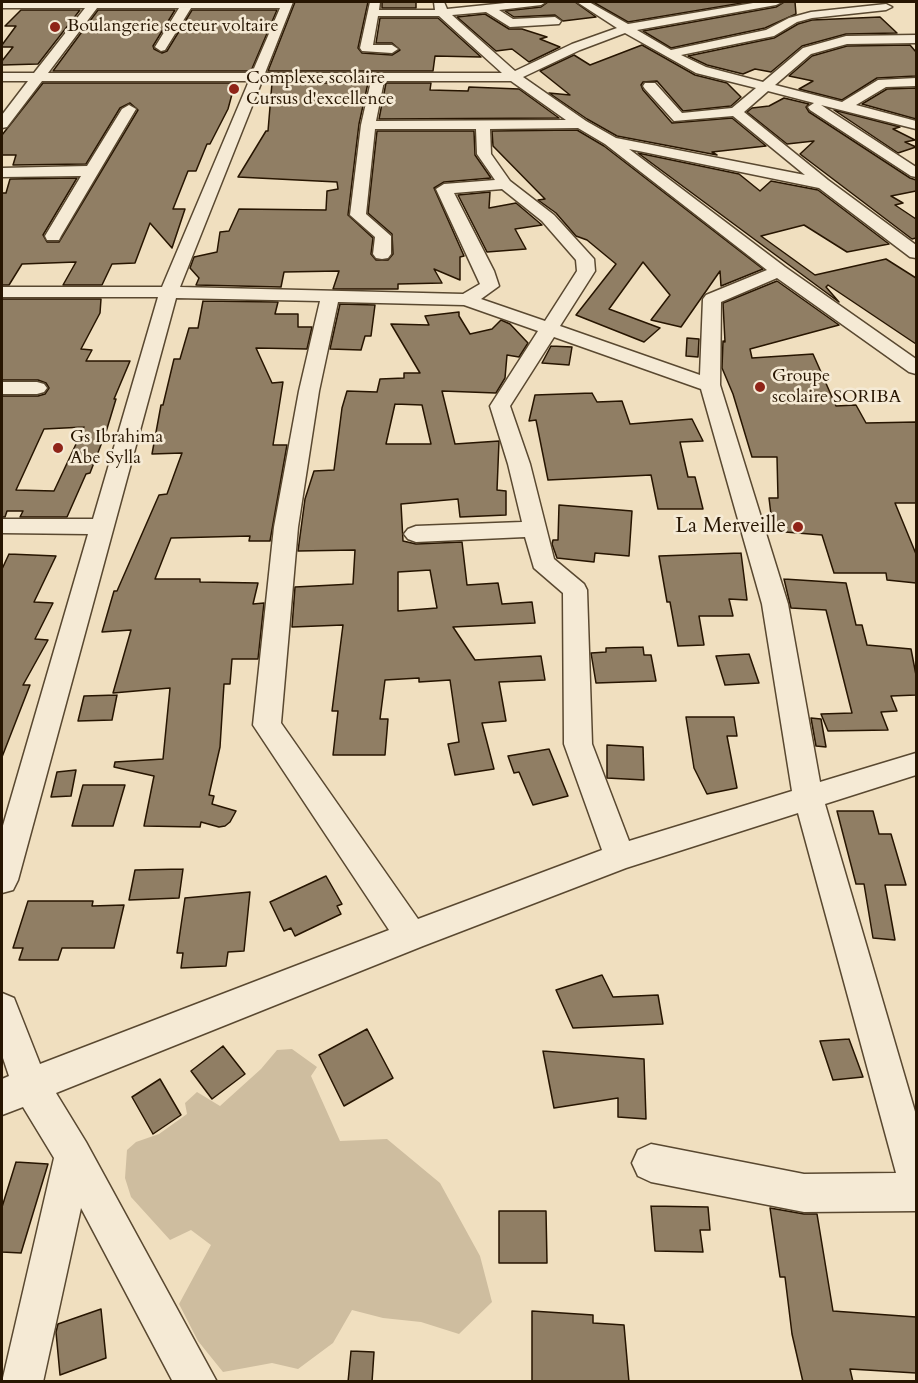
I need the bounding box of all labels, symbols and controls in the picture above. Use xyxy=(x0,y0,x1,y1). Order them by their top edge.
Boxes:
place label: Boulangerie secteur voltaire xyxy=(67,16,279,38)
marker: Boulangerie secteur voltaire xyxy=(48,20,62,34)
place label: Complexe scolaire Cursus d'excellence xyxy=(246,68,394,110)
marker: Complexe scolaire Cursus d'excellence xyxy=(227,82,241,96)
place label: Groupe scolaire SORIBA xyxy=(772,366,901,409)
marker: Groupe scolaire SORIBA xyxy=(753,380,767,394)
place label: Gs Ibrahima Abe Sylla xyxy=(70,427,163,470)
marker: Gs Ibrahima Abe Sylla xyxy=(51,441,65,455)
place label: La Merveille xyxy=(675,514,786,540)
marker: La Merveille xyxy=(791,520,805,534)

